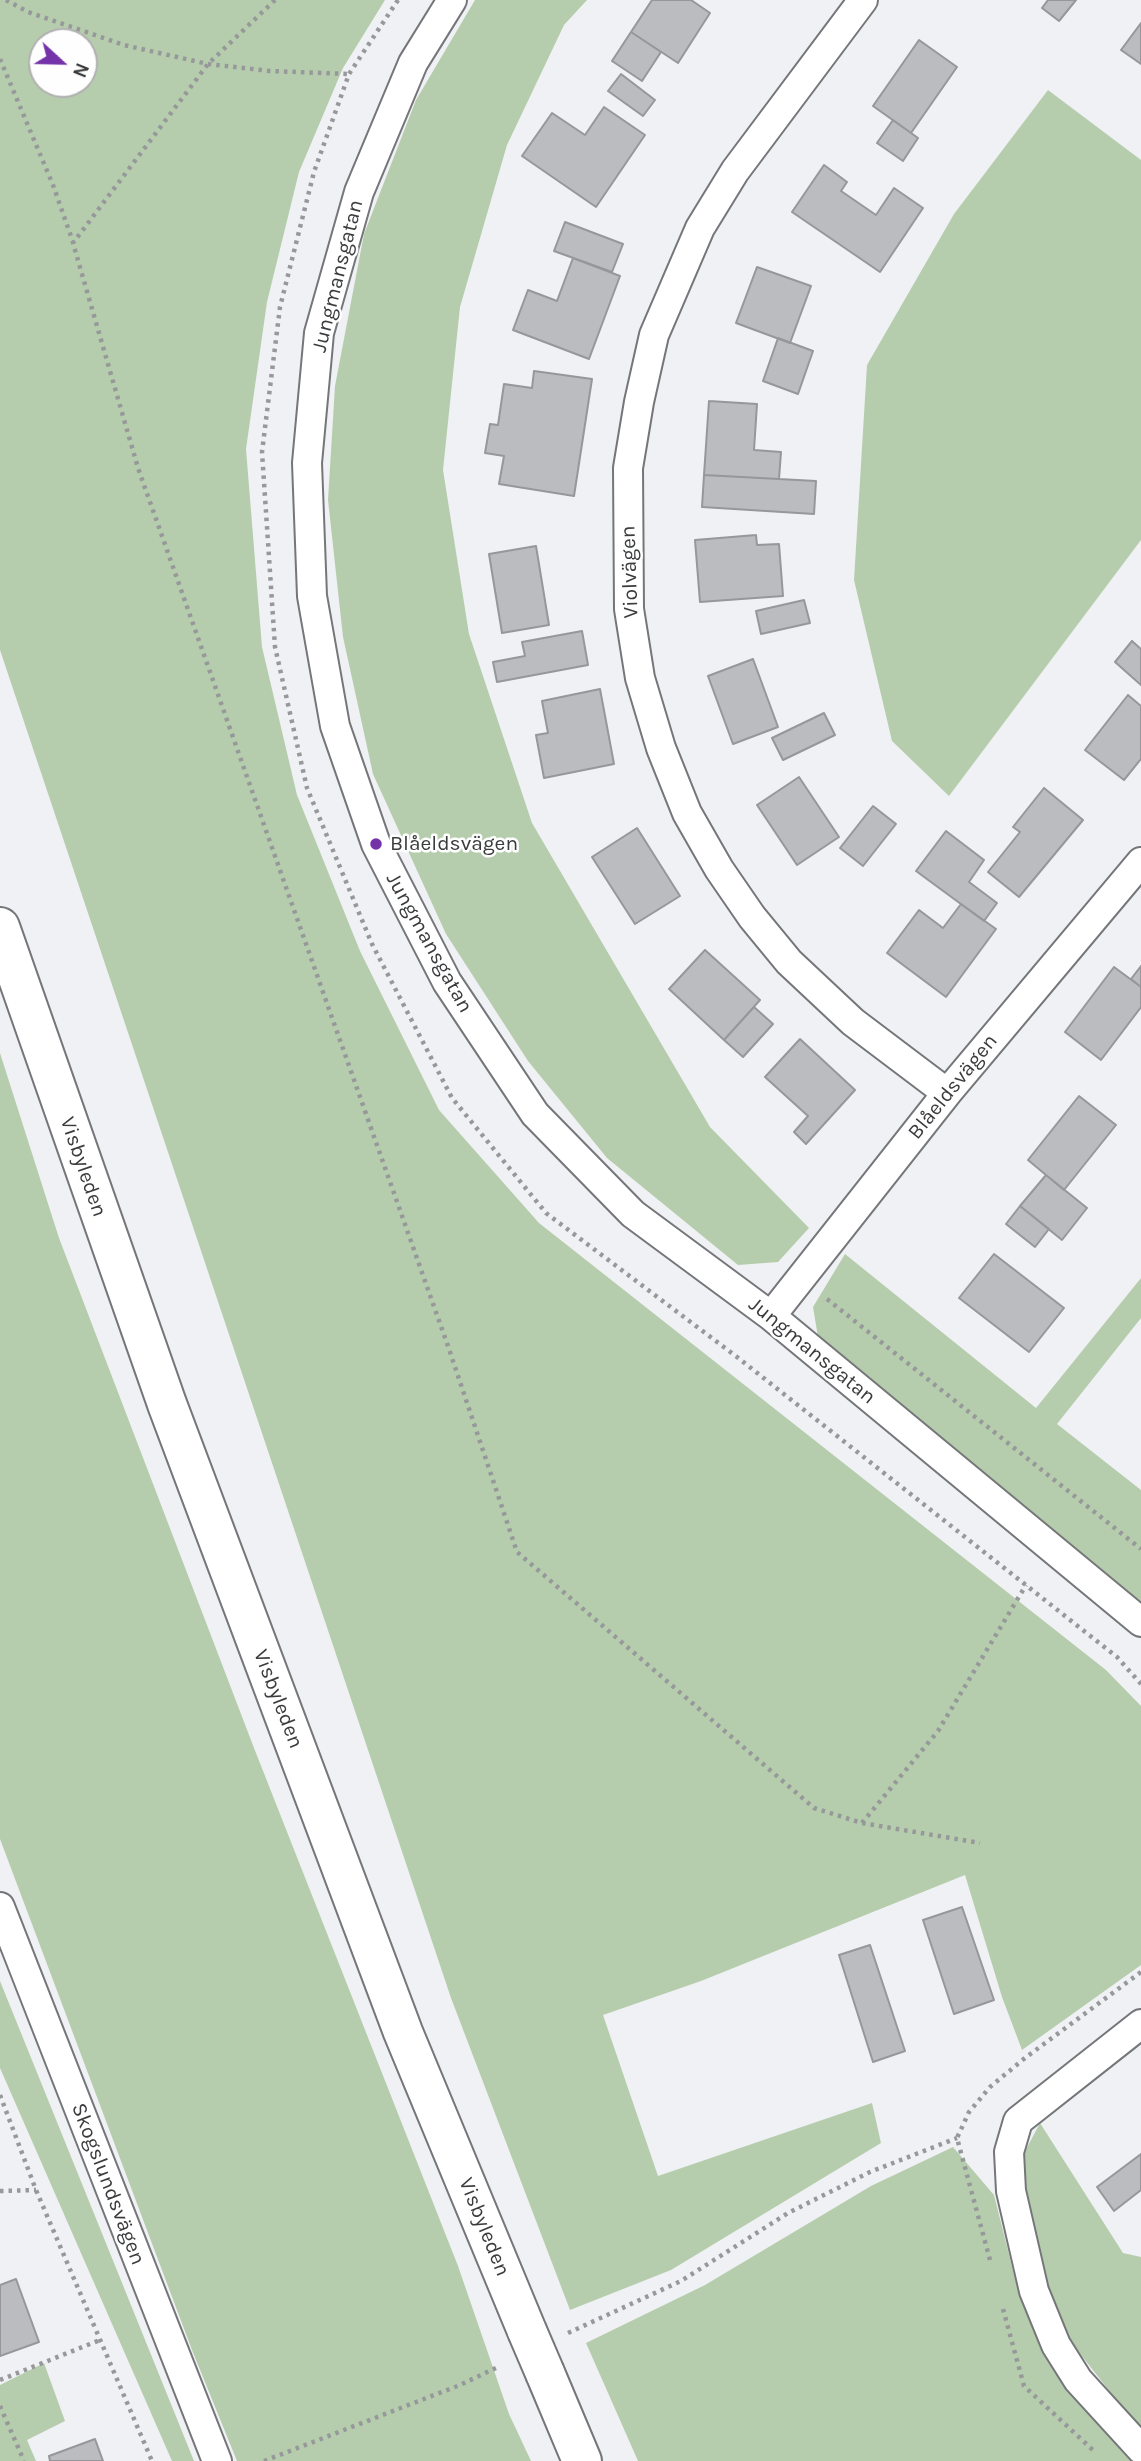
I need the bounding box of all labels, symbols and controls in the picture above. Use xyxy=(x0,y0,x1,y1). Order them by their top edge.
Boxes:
north arrow xyxy=(28,28,98,98)
text: N xyxy=(68,60,93,81)
street label: Jungmansgatan xyxy=(307,197,369,355)
street label: Violvägen xyxy=(616,525,644,619)
place label: Blåeldsvägen xyxy=(390,831,518,857)
marker: Blåeldsvägen xyxy=(368,836,384,852)
street label: Jungmansgatan xyxy=(380,869,478,1017)
street label: Blåeldsvägen xyxy=(903,1029,1003,1145)
street label: Visbyleden xyxy=(54,1114,112,1220)
street label: Jungmansgatan xyxy=(743,1292,881,1410)
street label: Visbyleden xyxy=(248,1646,308,1752)
street label: Skogslundsvägen xyxy=(66,2100,150,2268)
street label: Visbyleden xyxy=(453,2174,515,2280)

